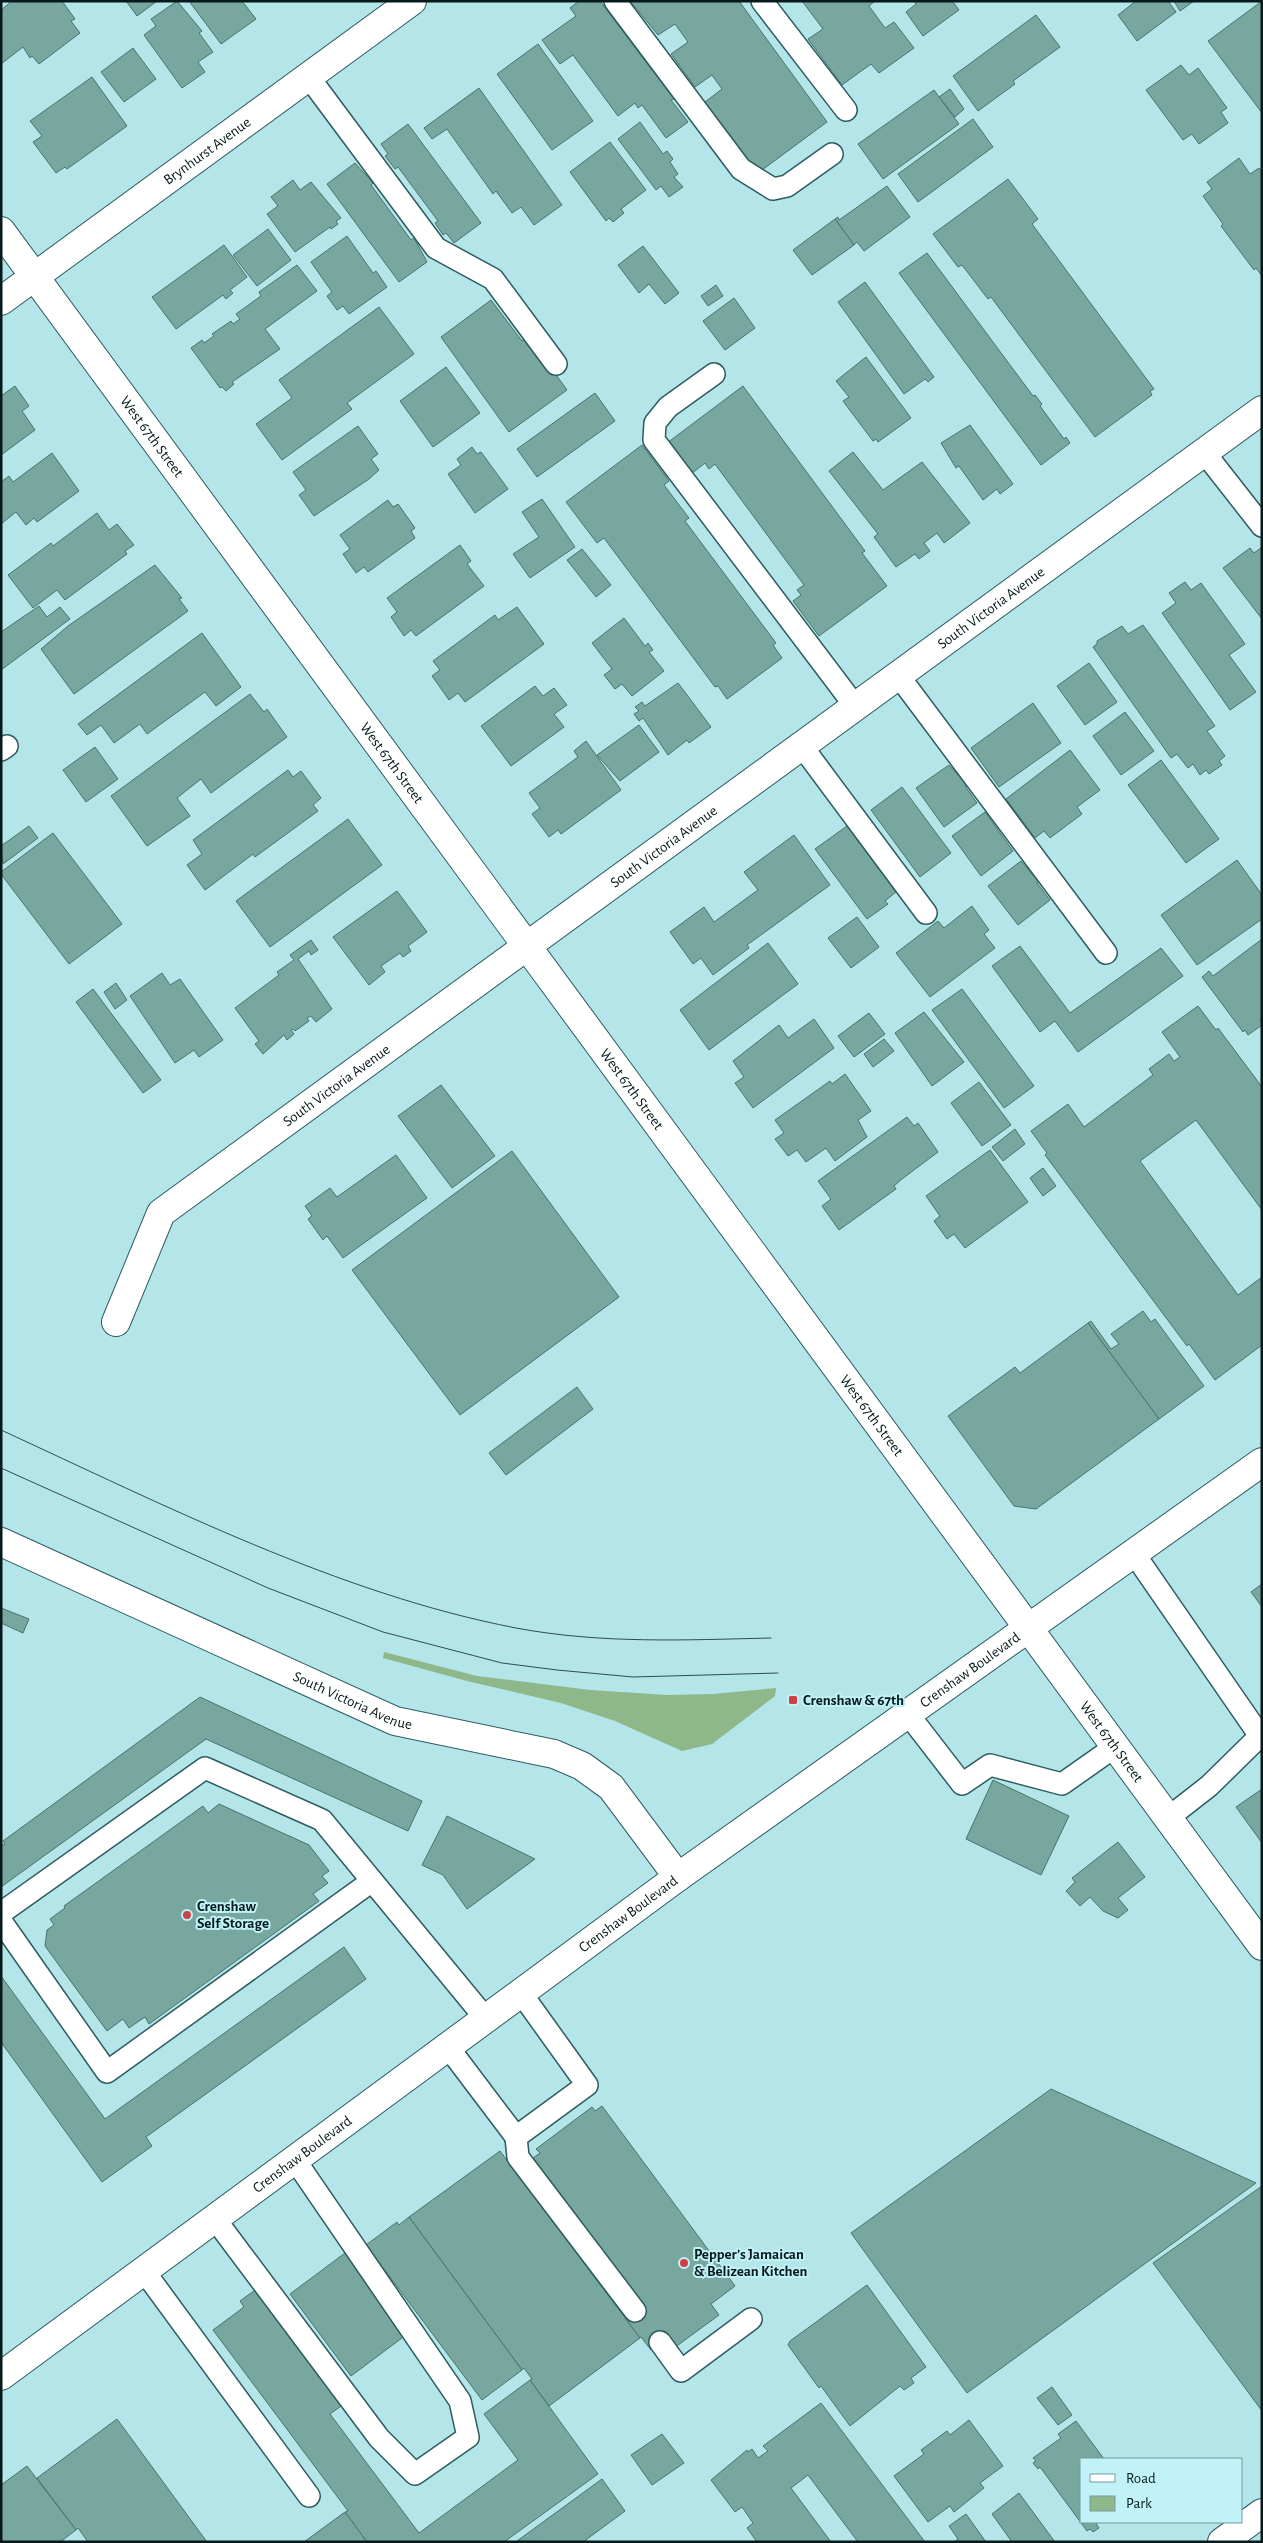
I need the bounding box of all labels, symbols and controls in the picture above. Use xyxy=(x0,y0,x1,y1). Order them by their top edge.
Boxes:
street label: Brynhurst Avenue xyxy=(161,114,253,187)
street label: West 67th Street xyxy=(117,393,187,480)
street label: South Victoria Avenue xyxy=(935,564,1047,652)
street label: West 67th Street xyxy=(357,719,427,806)
street label: South Victoria Avenue xyxy=(607,803,720,890)
street label: South Victoria Avenue xyxy=(280,1041,393,1129)
street label: West 67th Street xyxy=(597,1046,667,1132)
street label: West 67th Street xyxy=(837,1372,906,1459)
street label: Crenshaw Boulevard xyxy=(917,1629,1023,1710)
street label: South Victoria Avenue xyxy=(291,1668,414,1732)
place label: Crenshaw & 67th xyxy=(803,1693,904,1708)
marker: Crenshaw & 67th xyxy=(787,1694,799,1706)
street label: West 67th Street xyxy=(1077,1698,1146,1785)
street label: Crenshaw Boulevard xyxy=(576,1872,681,1955)
place label: Crenshaw Self Storage xyxy=(197,1899,269,1931)
marker: Crenshaw Self Storage xyxy=(181,1909,193,1921)
street label: Crenshaw Boulevard xyxy=(250,2113,355,2195)
place label: Pepper’s Jamaican & Belizean Kitchen xyxy=(694,2247,807,2279)
marker: Pepper’s Jamaican & Belizean Kitchen xyxy=(678,2257,690,2269)
legend xyxy=(1080,2458,1243,2523)
text: Road xyxy=(1126,2471,1156,2486)
text: Park xyxy=(1126,2496,1152,2511)

